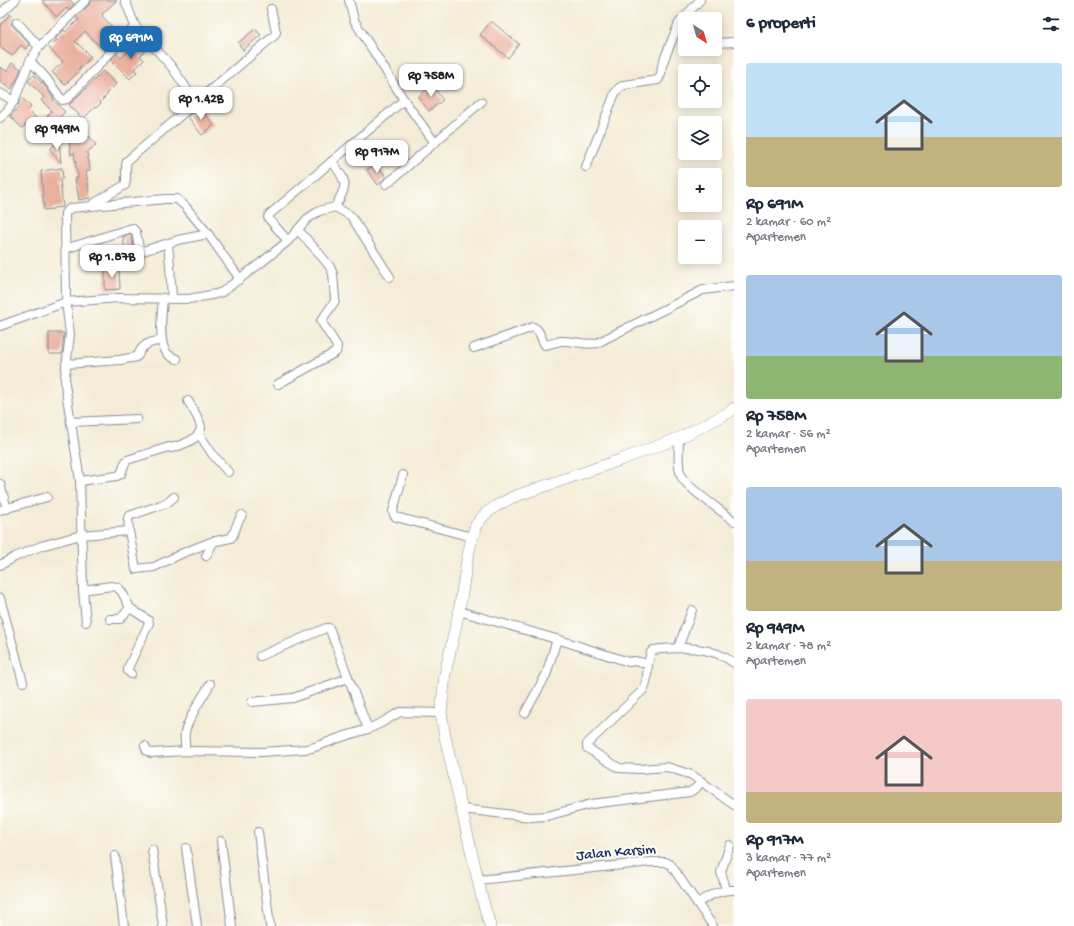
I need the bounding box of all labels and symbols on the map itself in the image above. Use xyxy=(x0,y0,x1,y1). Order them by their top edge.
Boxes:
north arrow xyxy=(678,12,722,56)
pin: Rp 691M xyxy=(94,26,168,60)
pin: Rp 758M xyxy=(394,64,468,98)
pin: Rp 1.42B xyxy=(160,87,242,121)
pin: Rp 949M xyxy=(20,117,94,151)
pin: Rp 917M xyxy=(340,140,414,174)
pin: Rp 1.87B xyxy=(71,245,153,279)
street label: Jalan Karsim xyxy=(575,841,657,865)

